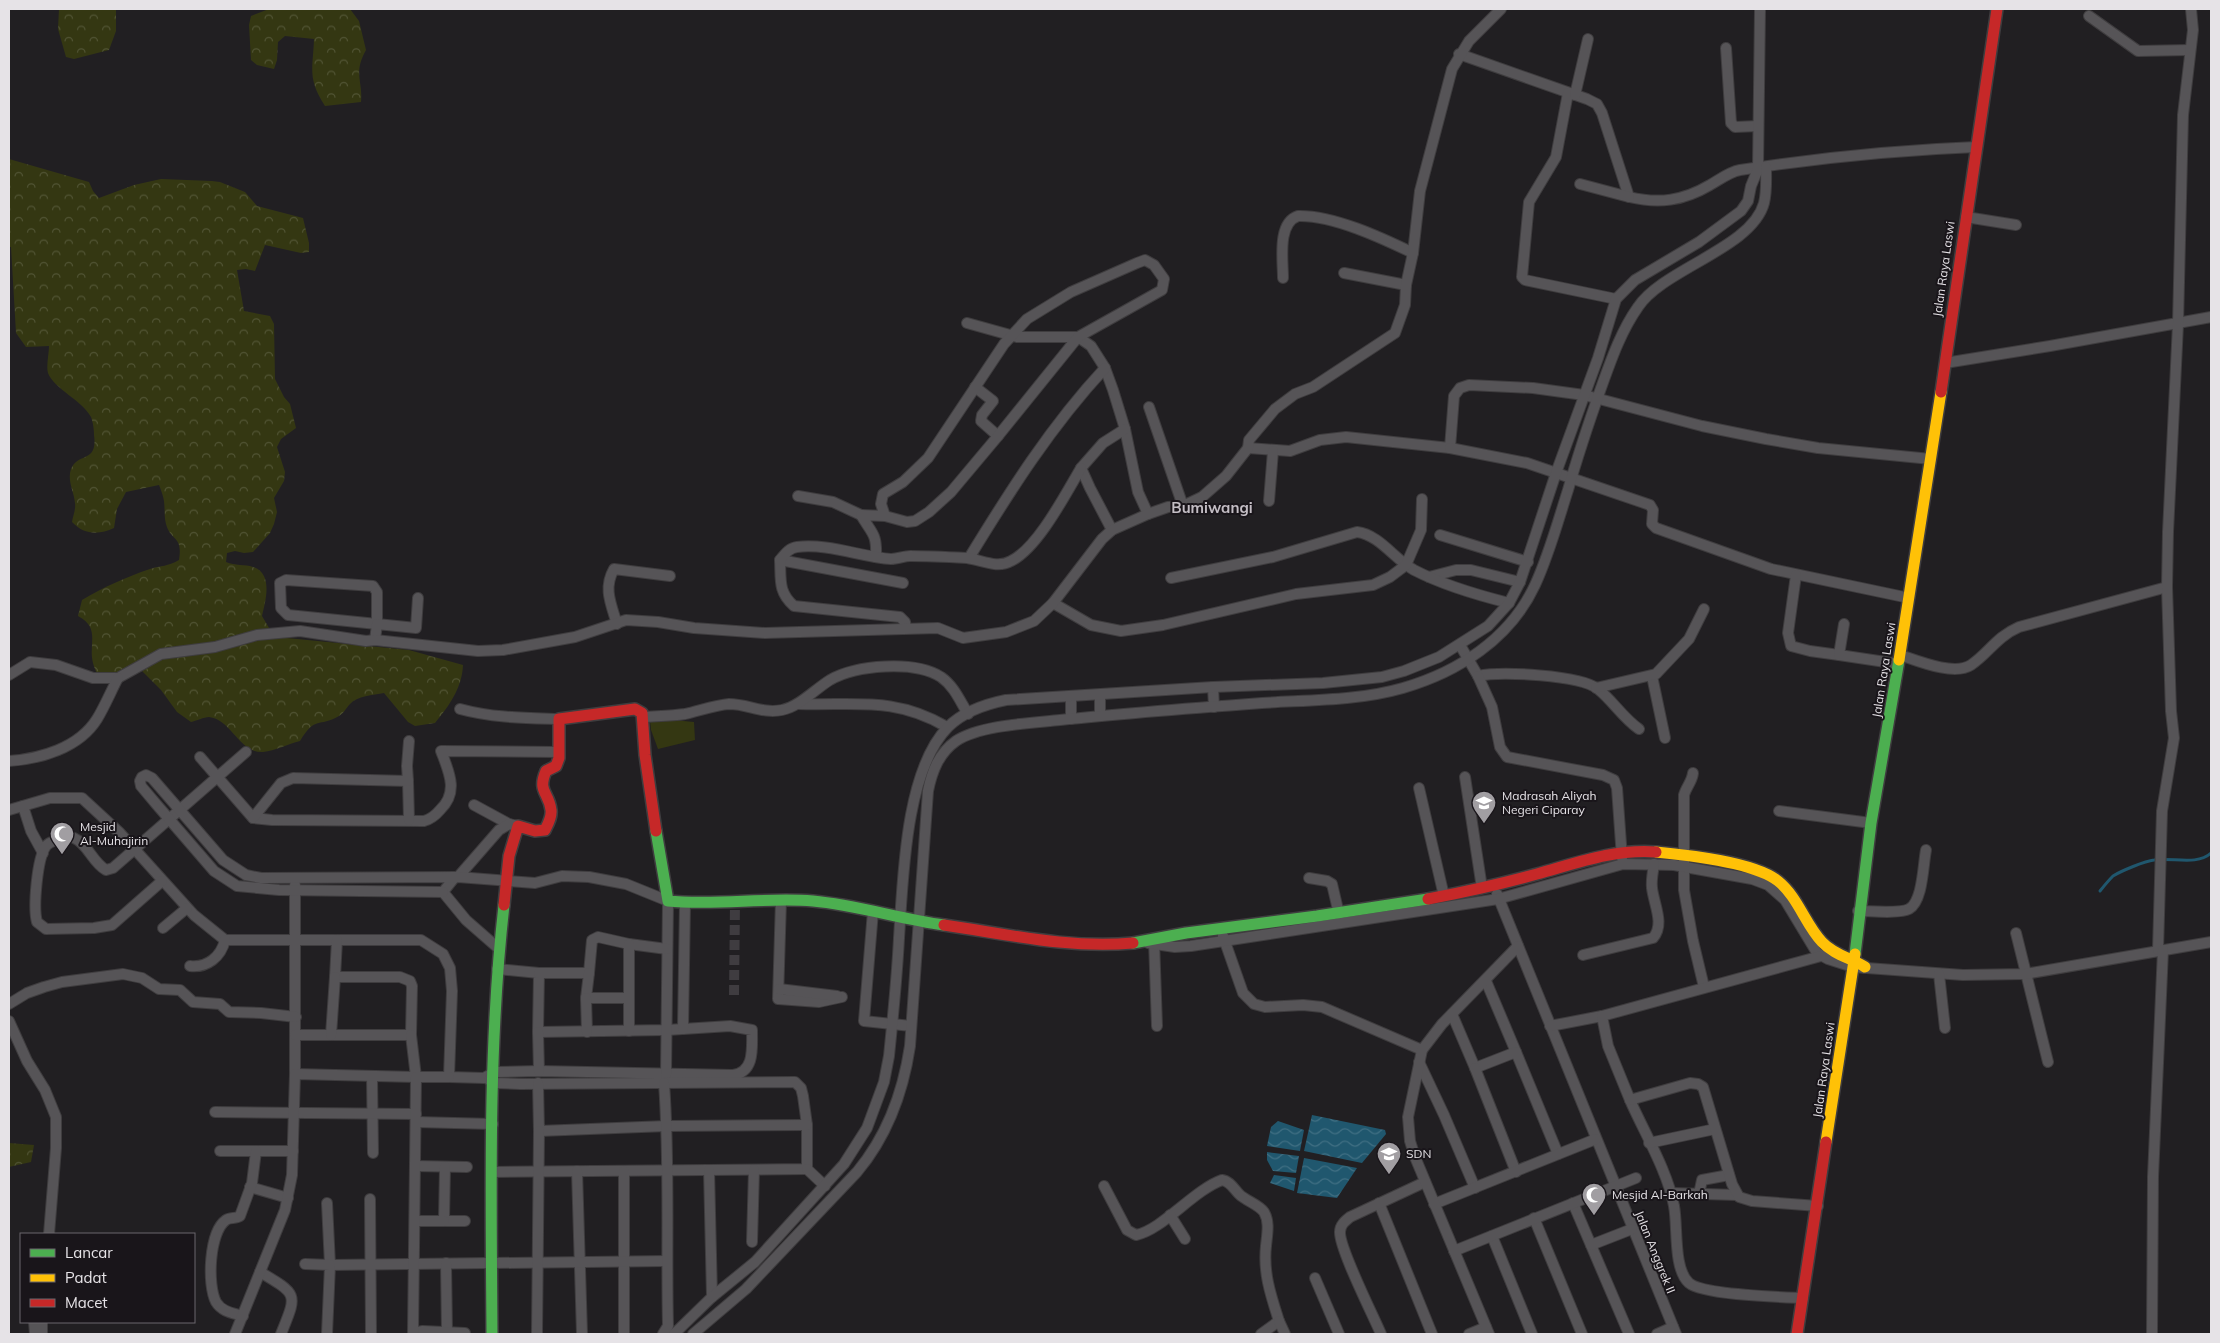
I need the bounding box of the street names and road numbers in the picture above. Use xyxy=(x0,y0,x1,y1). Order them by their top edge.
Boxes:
street label: Jalan Raya Laswi xyxy=(1929,220,1958,318)
street label: Jalan Raya Laswi xyxy=(1869,621,1898,719)
street label: Jalan Raya Laswi xyxy=(1809,1021,1838,1119)
street label: Jalan Anggrek II xyxy=(1632,1208,1679,1295)

